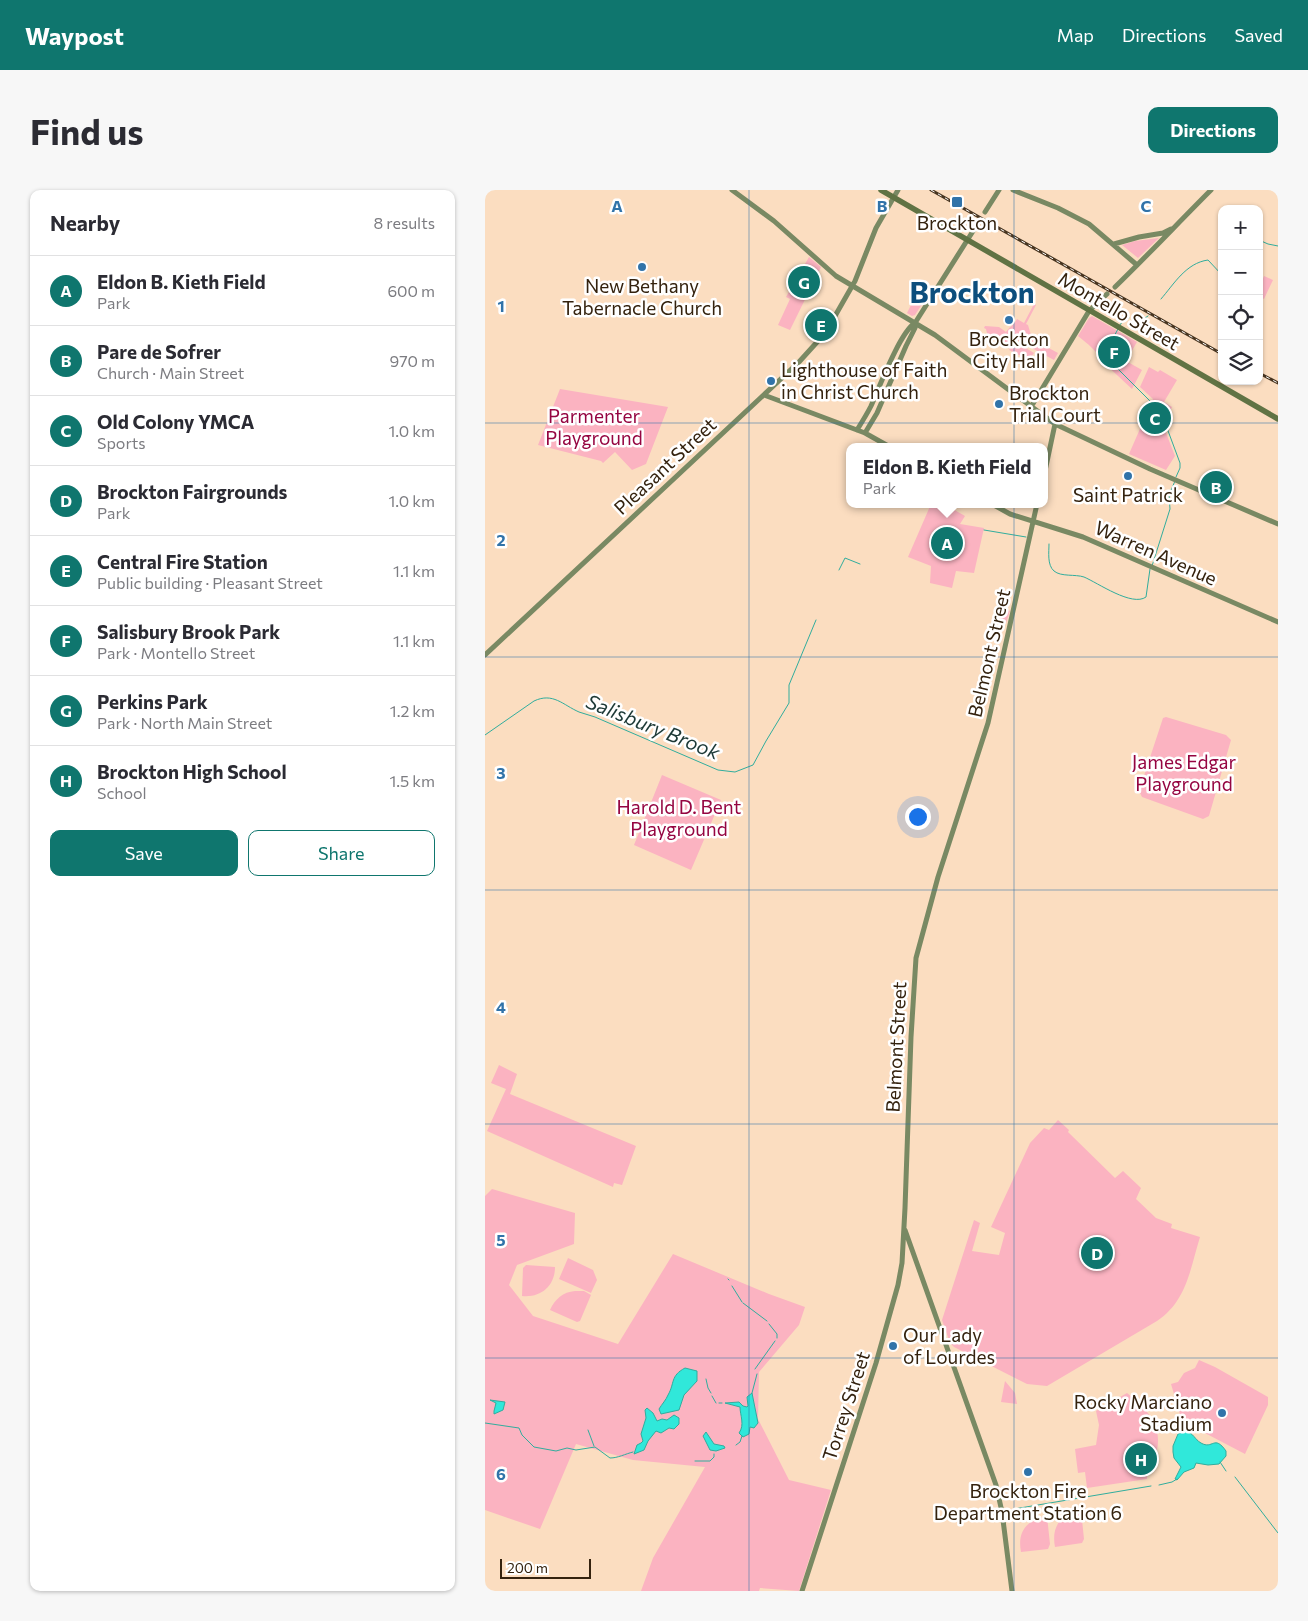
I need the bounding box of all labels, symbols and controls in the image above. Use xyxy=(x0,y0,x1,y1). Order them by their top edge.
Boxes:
text: Waypost xyxy=(25,21,124,50)
text: Map xyxy=(1057,24,1094,46)
text: Directions xyxy=(1122,24,1206,46)
text: Saved xyxy=(1234,24,1283,46)
button: Directions xyxy=(1148,107,1278,153)
text: Find us xyxy=(30,109,144,152)
marker: Brockton xyxy=(950,195,964,209)
text: A xyxy=(611,196,623,215)
text: B xyxy=(877,196,888,215)
text: C xyxy=(1141,196,1152,215)
map controls xyxy=(1218,205,1263,385)
button: + xyxy=(1218,205,1263,250)
text: Nearby xyxy=(50,210,120,235)
place label: Brockton xyxy=(917,211,997,234)
text: 8 results xyxy=(374,213,435,232)
button: − xyxy=(1218,250,1263,295)
marker: New Bethany Tabernacle Church xyxy=(636,261,648,273)
pin: G xyxy=(788,263,820,301)
street label: Montello Street xyxy=(1054,267,1184,355)
text: Eldon B. Kieth Field xyxy=(97,270,266,293)
place label: New Bethany Tabernacle Church xyxy=(562,274,722,319)
district label: Brockton xyxy=(909,274,1035,309)
text: A xyxy=(60,281,72,300)
text: 600 m xyxy=(387,281,435,300)
text: Park xyxy=(97,293,130,312)
button: locate xyxy=(1218,295,1263,340)
text: 1 xyxy=(497,296,505,315)
pin: E xyxy=(805,306,837,344)
marker: Brockton City Hall xyxy=(1003,314,1015,326)
place label: Brockton City Hall xyxy=(969,327,1049,372)
pin: F xyxy=(1098,333,1130,371)
text: Pare de Sofrer xyxy=(97,340,221,363)
button: layers xyxy=(1218,340,1263,385)
text: B xyxy=(61,351,71,370)
text: 970 m xyxy=(389,351,435,370)
place label: Lighthouse of Faith in Christ Church xyxy=(781,358,947,403)
text: Church · Main Street xyxy=(97,363,244,382)
marker: Lighthouse of Faith in Christ Church xyxy=(765,375,777,387)
place label: Brockton Trial Court xyxy=(1009,381,1101,426)
marker: Brockton Trial Court xyxy=(993,398,1005,410)
pin: C xyxy=(1139,399,1171,437)
park label: Parmenter Playground xyxy=(545,404,643,449)
text: Old Colony YMCA xyxy=(97,410,254,433)
street label: Pleasant Street xyxy=(609,412,721,519)
text: C xyxy=(61,421,71,440)
text: 1.0 km xyxy=(389,421,435,440)
text: Sports xyxy=(97,433,146,452)
popup xyxy=(846,443,1048,508)
text: Eldon B. Kieth Field xyxy=(863,455,1031,478)
pin: B xyxy=(1200,468,1232,506)
marker: Saint Patrick xyxy=(1122,470,1134,482)
text: Park xyxy=(863,478,896,497)
text: Brockton Fairgrounds xyxy=(97,480,287,503)
place label: Saint Patrick xyxy=(1073,483,1183,506)
text: D xyxy=(60,491,72,510)
text: 1.0 km xyxy=(389,491,435,510)
text: Park xyxy=(97,503,130,522)
street label: Warren Avenue xyxy=(1092,515,1221,590)
pin: A xyxy=(931,524,963,562)
text: 2 xyxy=(496,530,506,549)
text: Central Fire Station xyxy=(97,550,268,573)
text: E xyxy=(61,561,71,580)
text: 1.1 km xyxy=(393,561,435,580)
text: Public building · Pleasant Street xyxy=(97,573,323,592)
street label: Belmont Street xyxy=(963,586,1015,719)
text: Salisbury Brook Park xyxy=(97,620,280,643)
text: F xyxy=(61,631,71,650)
text: 1.1 km xyxy=(393,631,435,650)
text: Park · Montello Street xyxy=(97,643,255,662)
water label: Salisbury Brook xyxy=(583,688,725,764)
text: Perkins Park xyxy=(97,690,208,713)
text: G xyxy=(60,701,72,720)
text: 1.2 km xyxy=(390,701,435,720)
text: Park · North Main Street xyxy=(97,713,272,732)
park label: James Edgar Playground xyxy=(1132,750,1237,795)
text: Brockton High School xyxy=(97,760,287,783)
text: 3 xyxy=(496,763,506,782)
text: H xyxy=(60,771,72,790)
text: 1.5 km xyxy=(389,771,435,790)
text: School xyxy=(97,783,147,802)
park label: Harold D. Bent Playground xyxy=(617,795,742,840)
your location xyxy=(905,804,931,830)
button: Save xyxy=(50,830,238,876)
button: Share xyxy=(248,830,435,876)
street label: Belmont Street xyxy=(881,981,910,1113)
text: 4 xyxy=(496,997,506,1016)
text: 5 xyxy=(496,1230,506,1249)
pin: D xyxy=(1081,1234,1113,1272)
place label: Our Lady of Lourdes xyxy=(903,1323,995,1368)
marker: Our Lady of Lourdes xyxy=(887,1340,899,1352)
street label: Torrey Street xyxy=(817,1348,874,1464)
place label: Rocky Marciano Stadium xyxy=(1074,1390,1212,1435)
marker: Rocky Marciano Stadium xyxy=(1216,1407,1228,1419)
pin: H xyxy=(1125,1440,1157,1478)
text: 6 xyxy=(496,1464,506,1483)
marker: Brockton Fire Department Station 6 xyxy=(1022,1466,1034,1478)
place label: Brockton Fire Department Station 6 xyxy=(934,1479,1122,1524)
scale bar xyxy=(500,1556,591,1579)
text: 200 m xyxy=(507,1559,548,1576)

